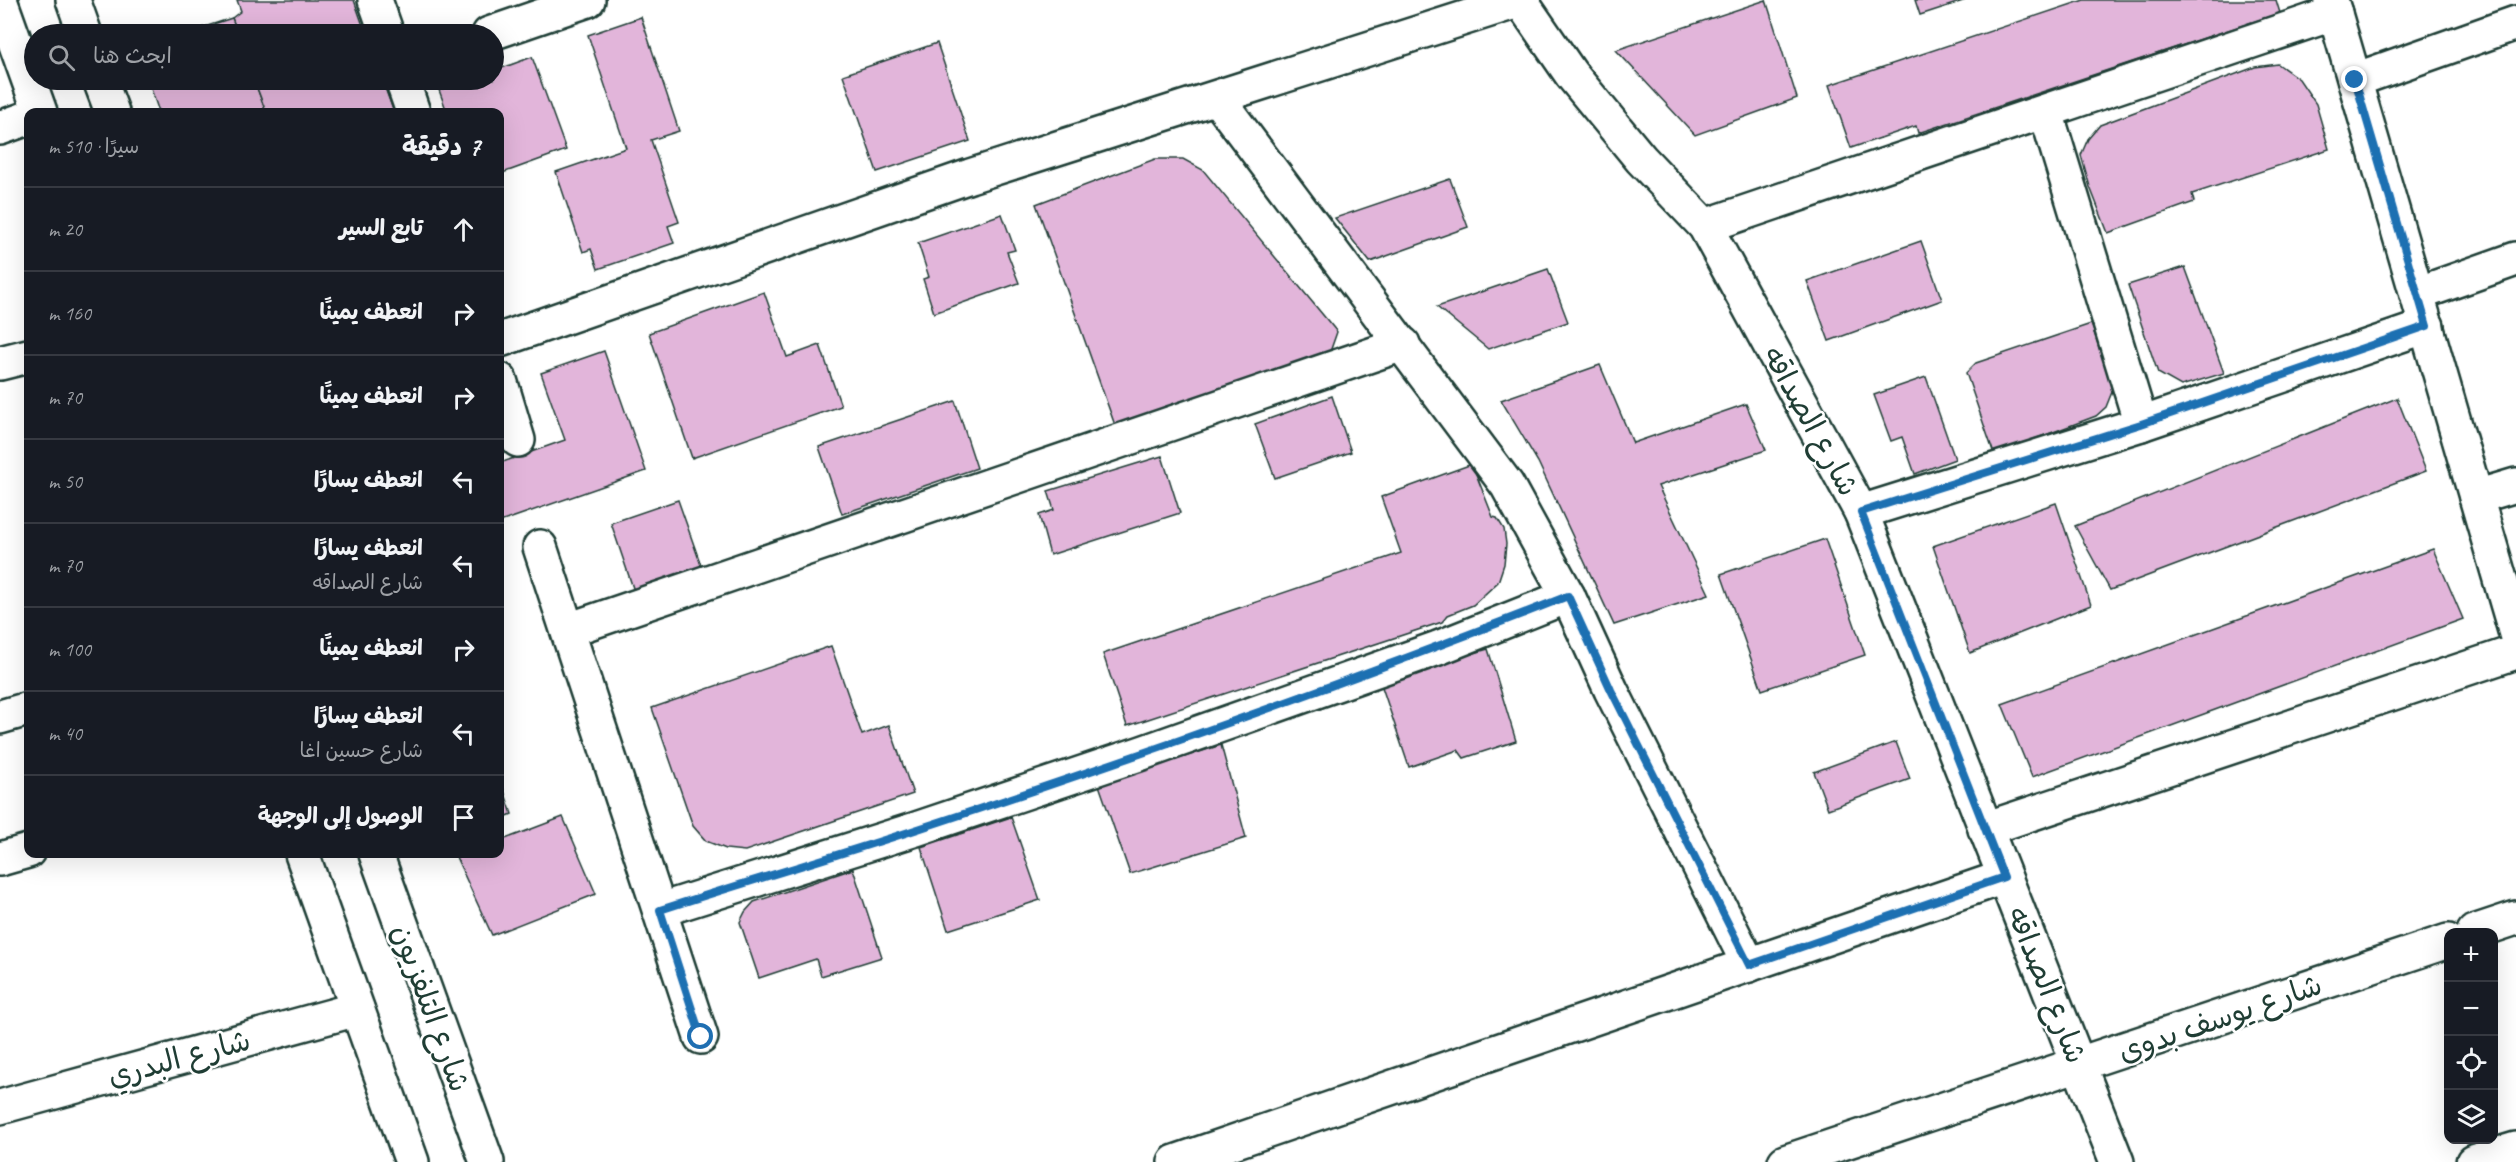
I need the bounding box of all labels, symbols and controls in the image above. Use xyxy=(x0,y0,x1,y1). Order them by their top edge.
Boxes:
search box xyxy=(24,24,504,90)
icon: search xyxy=(45,41,78,74)
text: ابحث هنا xyxy=(93,42,172,70)
route end xyxy=(2341,66,2367,92)
text: 7 دقيقة xyxy=(402,130,480,163)
text: سيرًا · 510 m xyxy=(48,134,139,159)
icon: ahead xyxy=(447,213,480,246)
text: تابع السير xyxy=(339,214,423,242)
text: 20 m xyxy=(48,217,82,242)
icon: right xyxy=(447,297,480,330)
text: انعطف يمينًا xyxy=(319,298,423,326)
text: 160 m xyxy=(48,301,91,326)
street label: شارع الصداقه xyxy=(1753,339,1868,504)
icon: right xyxy=(447,381,480,414)
text: انعطف يمينًا xyxy=(319,382,423,410)
text: 70 m xyxy=(48,385,82,410)
icon: left xyxy=(447,465,480,498)
text: انعطف يسارًا xyxy=(314,466,423,494)
text: 50 m xyxy=(48,469,82,494)
text: انعطف يسارًا xyxy=(314,534,423,562)
icon: left xyxy=(447,549,480,582)
text: 70 m xyxy=(48,553,82,578)
text: شارع الصداقه xyxy=(313,570,423,595)
icon: right xyxy=(447,633,480,666)
text: انعطف يمينًا xyxy=(319,634,423,662)
text: 100 m xyxy=(48,637,91,662)
text: انعطف يسارًا xyxy=(314,702,423,730)
icon: left xyxy=(447,717,480,750)
text: 40 m xyxy=(48,721,82,746)
text: شارع حسين اغا xyxy=(299,738,423,763)
icon: arrive xyxy=(447,801,480,834)
text: الوصول إلى الوجهة xyxy=(258,802,423,830)
street label: شارع الصداقه xyxy=(1997,901,2096,1070)
street label: شارع التلفزيون xyxy=(381,919,479,1098)
map controls xyxy=(2444,928,2498,1144)
button: + xyxy=(2444,928,2498,982)
street label: شارع يوسف بدوى xyxy=(2113,965,2328,1073)
button: − xyxy=(2444,982,2498,1036)
street label: شارع البدري xyxy=(103,1021,255,1097)
route start xyxy=(687,1023,713,1049)
button: locate xyxy=(2444,1036,2498,1090)
button: layers xyxy=(2444,1090,2498,1144)

